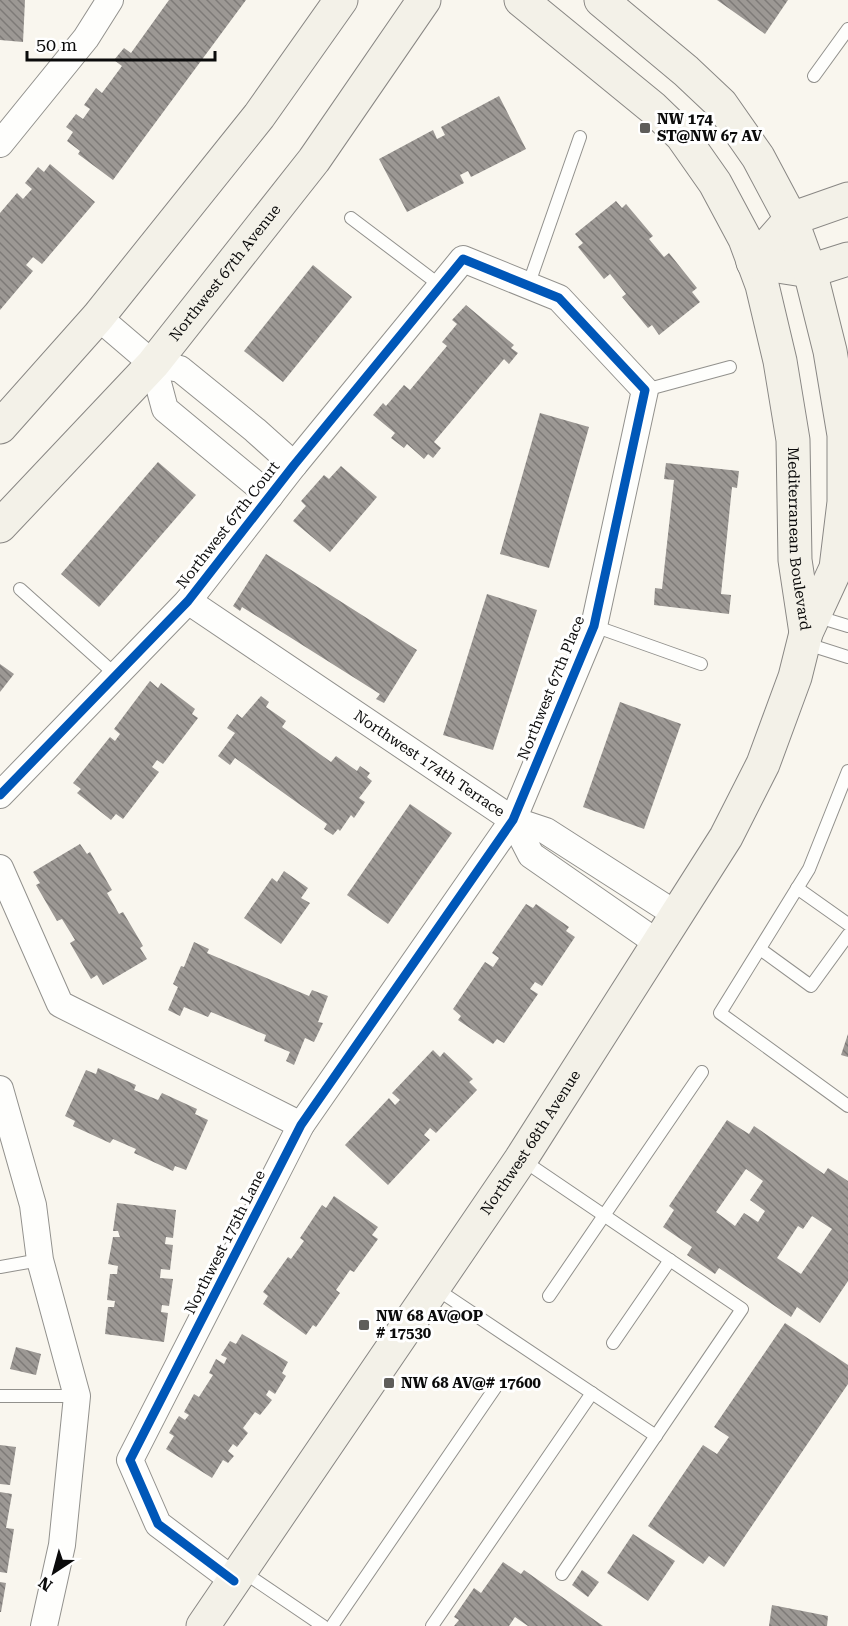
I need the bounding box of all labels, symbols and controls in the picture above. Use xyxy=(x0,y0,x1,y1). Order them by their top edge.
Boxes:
scale bar xyxy=(27,24,214,62)
text: 50 m xyxy=(36,34,77,55)
place label: NW 174 ST@NW 67 AV xyxy=(657,110,762,145)
marker: NW 174 ST@NW 67 AV xyxy=(638,121,652,135)
street label: Northwest 67th Avenue xyxy=(165,201,284,345)
street label: Mediterranean Boulevard xyxy=(784,447,815,632)
street label: Northwest 67th Court xyxy=(173,457,284,592)
street label: Northwest 67th Place xyxy=(514,613,588,763)
street label: Northwest 174th Terrace xyxy=(350,706,508,821)
street label: Northwest 68th Avenue xyxy=(477,1067,584,1218)
street label: Northwest 175th Lane xyxy=(181,1167,269,1317)
place label: NW 68 AV@OP # 17530 xyxy=(376,1307,484,1342)
marker: NW 68 AV@OP # 17530 xyxy=(357,1318,371,1332)
place label: NW 68 AV@# 17600 xyxy=(401,1374,542,1392)
marker: NW 68 AV@# 17600 xyxy=(382,1376,396,1390)
north arrow xyxy=(24,1542,84,1602)
text: N xyxy=(35,1572,56,1595)

